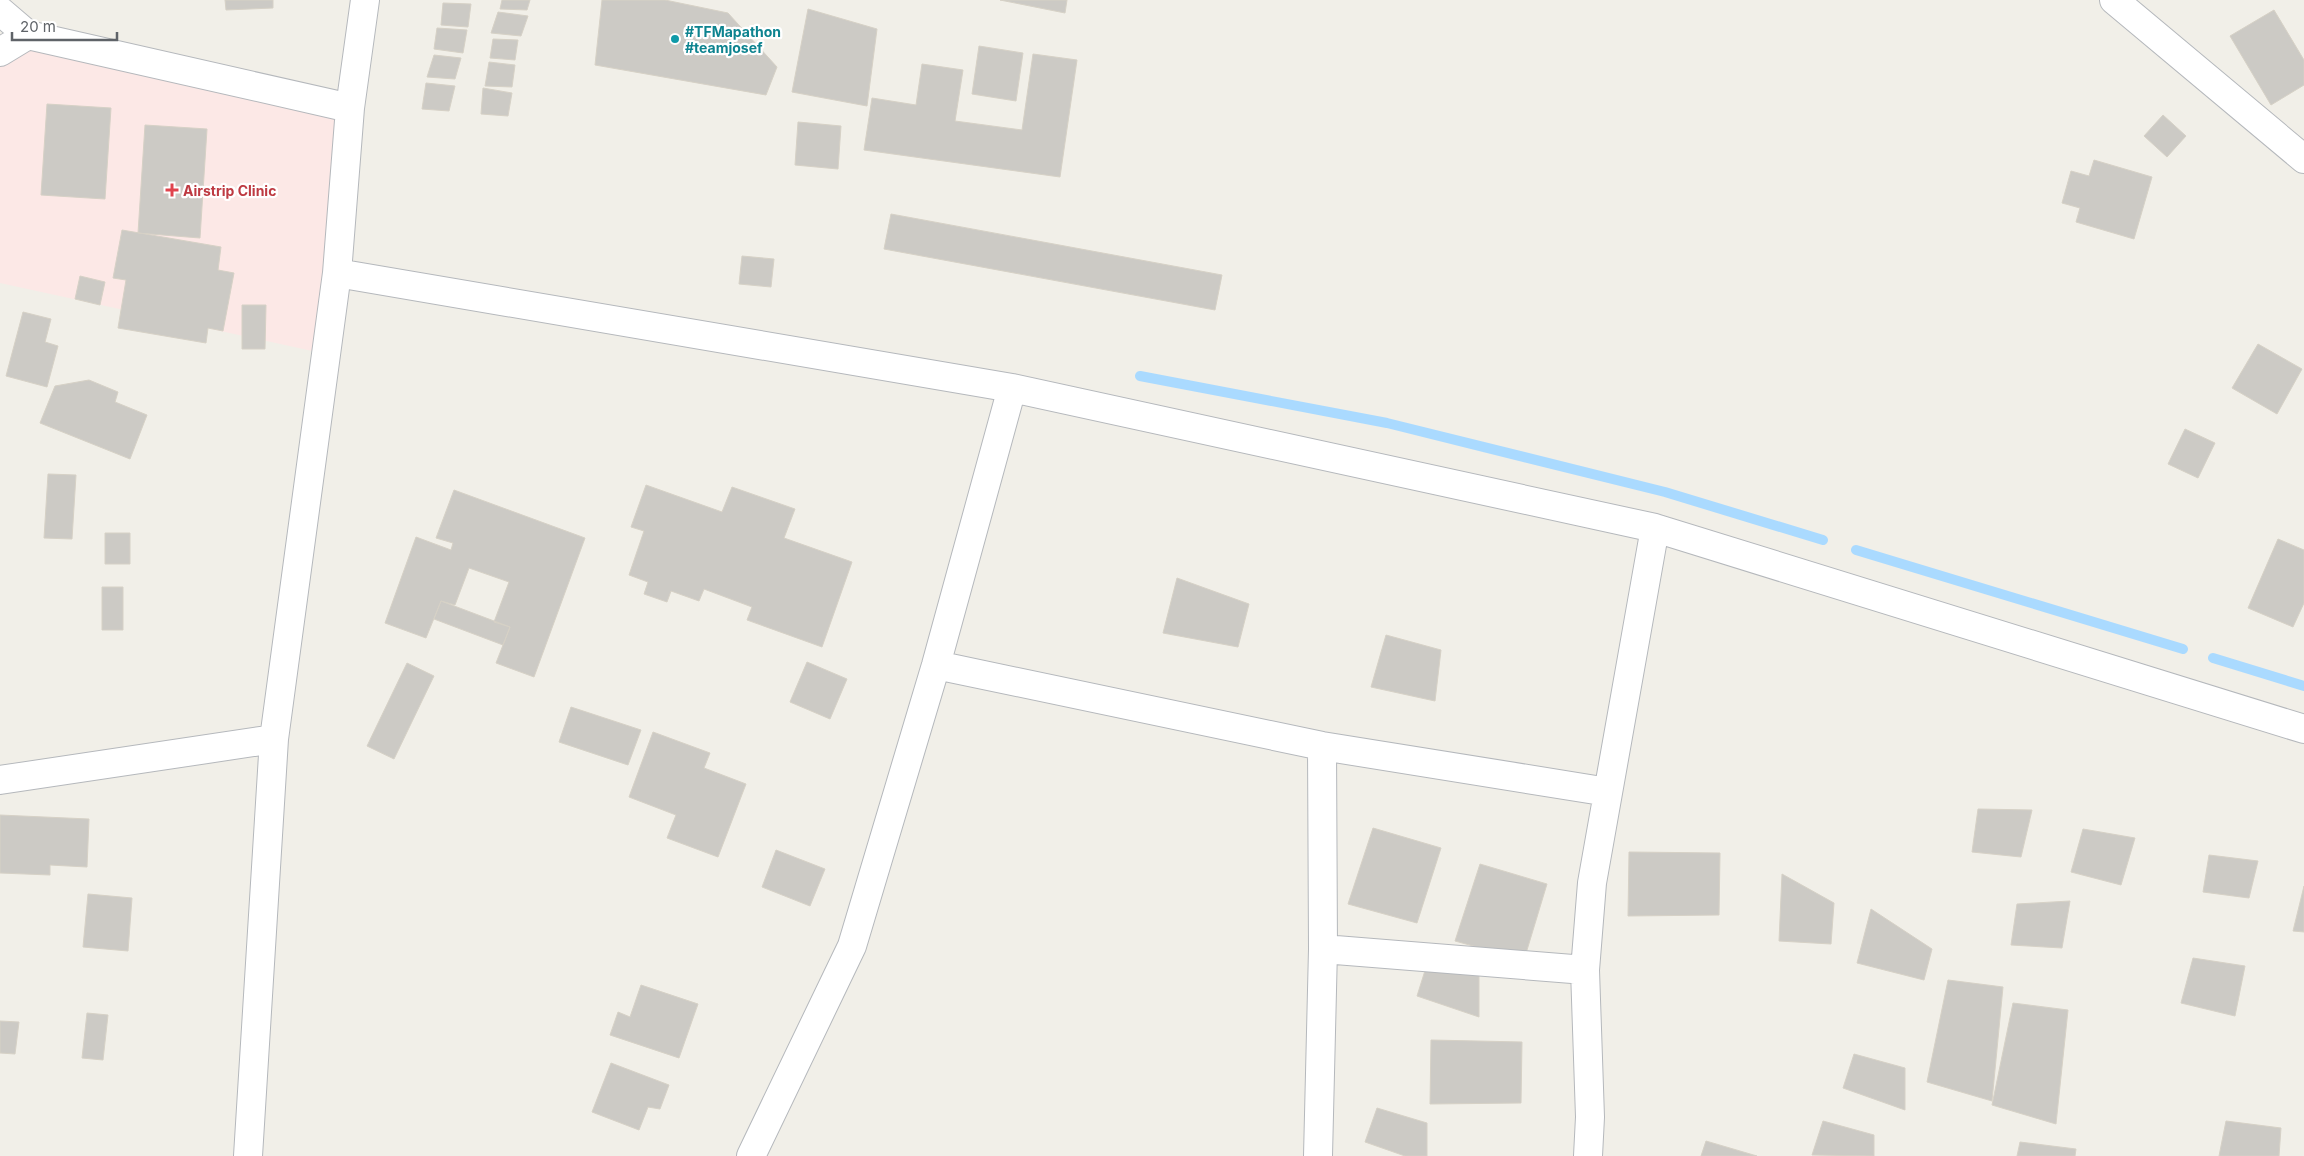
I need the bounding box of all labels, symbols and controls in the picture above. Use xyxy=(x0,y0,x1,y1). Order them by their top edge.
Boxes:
scale bar xyxy=(12,10,118,42)
text: 20 m xyxy=(20,17,56,36)
place label: #TFMapathon #teamjosef xyxy=(685,23,781,56)
marker: #TFMapathon #teamjosef xyxy=(669,33,681,45)
place label: Airstrip Clinic xyxy=(183,182,276,199)
marker: Airstrip Clinic xyxy=(165,183,179,197)

